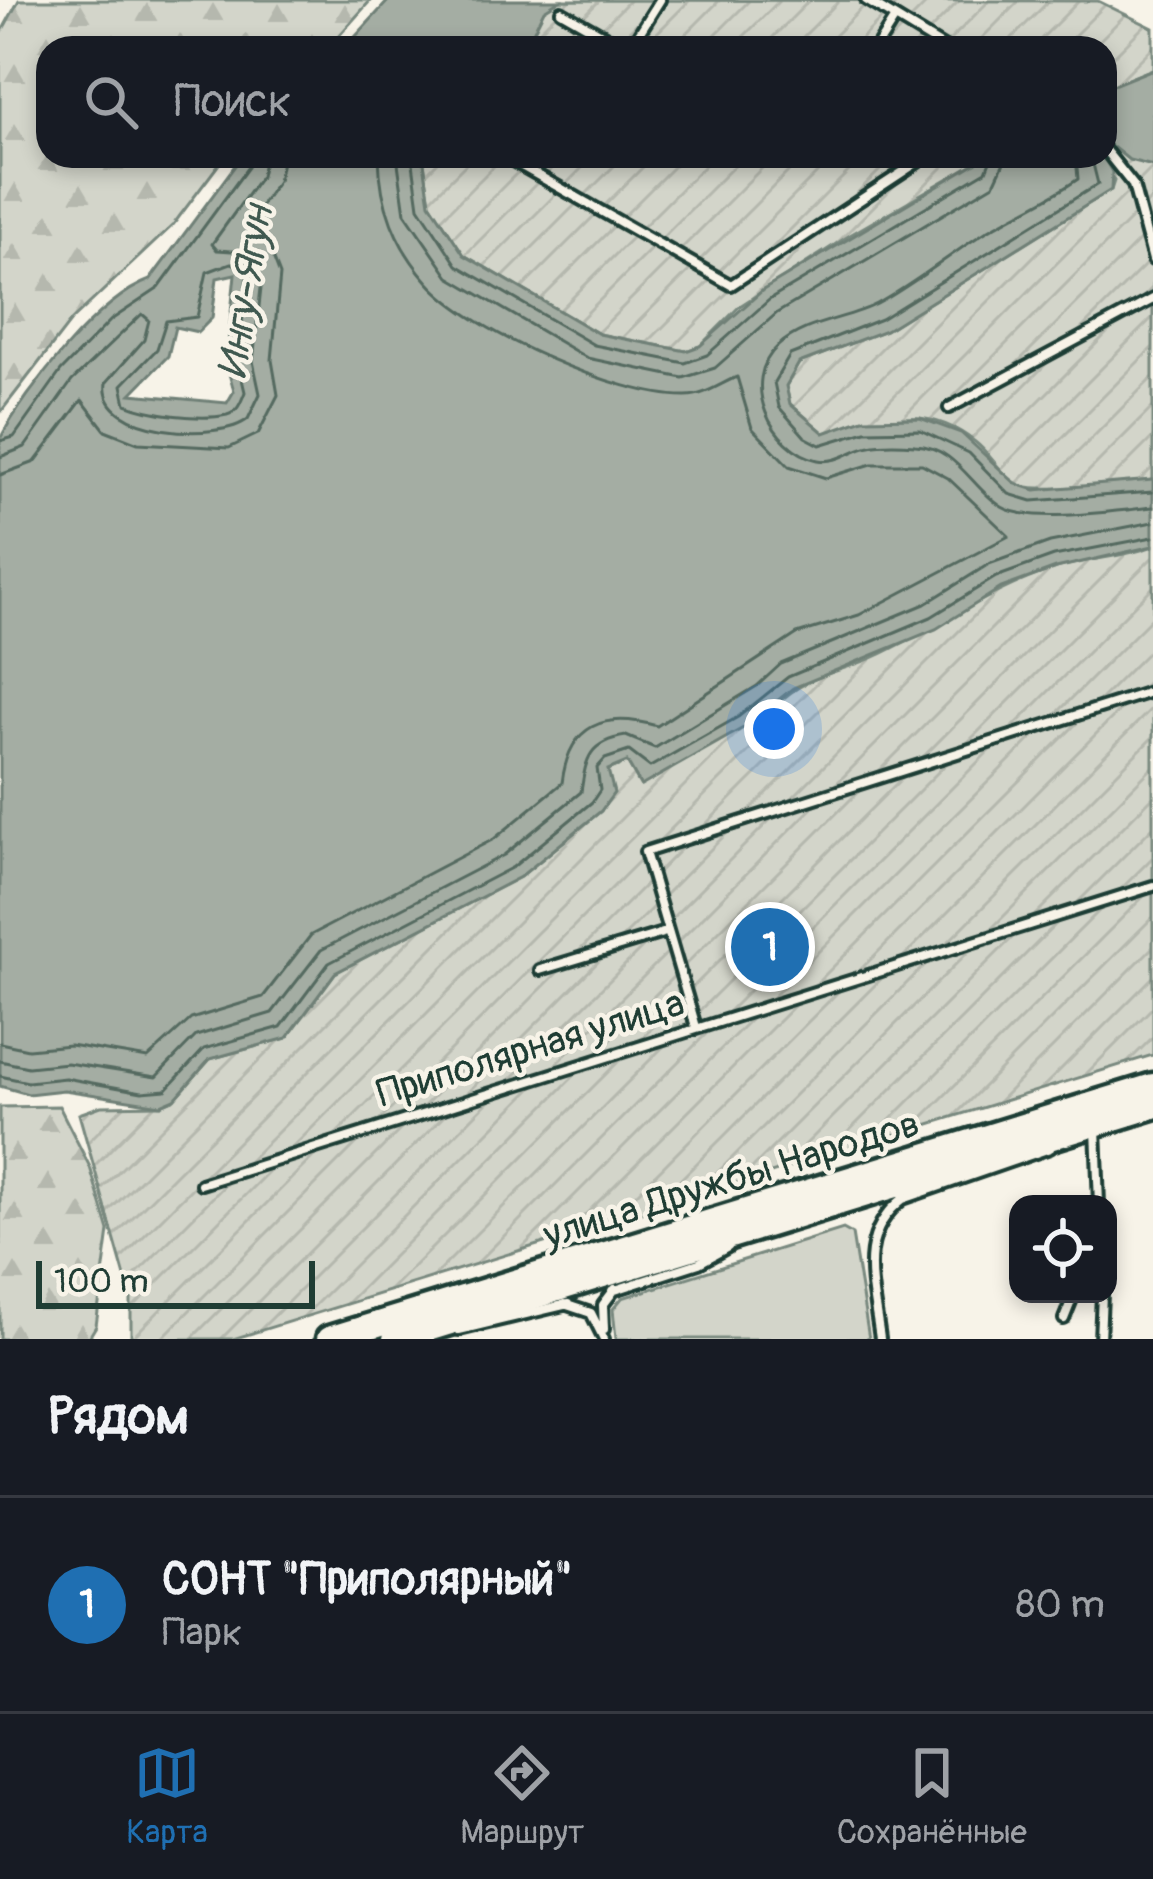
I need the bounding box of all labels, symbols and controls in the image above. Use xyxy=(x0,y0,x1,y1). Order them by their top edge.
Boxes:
search box xyxy=(36,36,1117,168)
icon: search xyxy=(78,69,144,135)
text: Поиск xyxy=(174,74,291,130)
water label: Ингу-Ягун xyxy=(207,198,286,382)
your location xyxy=(744,699,804,759)
pin: 1 xyxy=(731,902,809,992)
street label: Приполярная улица xyxy=(371,978,690,1118)
street label: улица Дружбы Народов xyxy=(537,1099,925,1260)
map controls xyxy=(1009,1195,1117,1303)
button: locate xyxy=(1009,1195,1117,1303)
scale bar xyxy=(36,1255,315,1308)
text: 100 m xyxy=(54,1261,148,1302)
text: Рядом xyxy=(48,1385,189,1449)
text: СОНТ "Приполярный" xyxy=(162,1552,573,1608)
text: 1 xyxy=(79,1580,95,1629)
text: 80 m xyxy=(1016,1580,1105,1629)
text: Парк xyxy=(162,1608,242,1657)
tab: Карта xyxy=(126,1740,208,1853)
tab: Маршрут xyxy=(460,1740,584,1853)
tab: Сохранённые xyxy=(837,1740,1027,1853)

